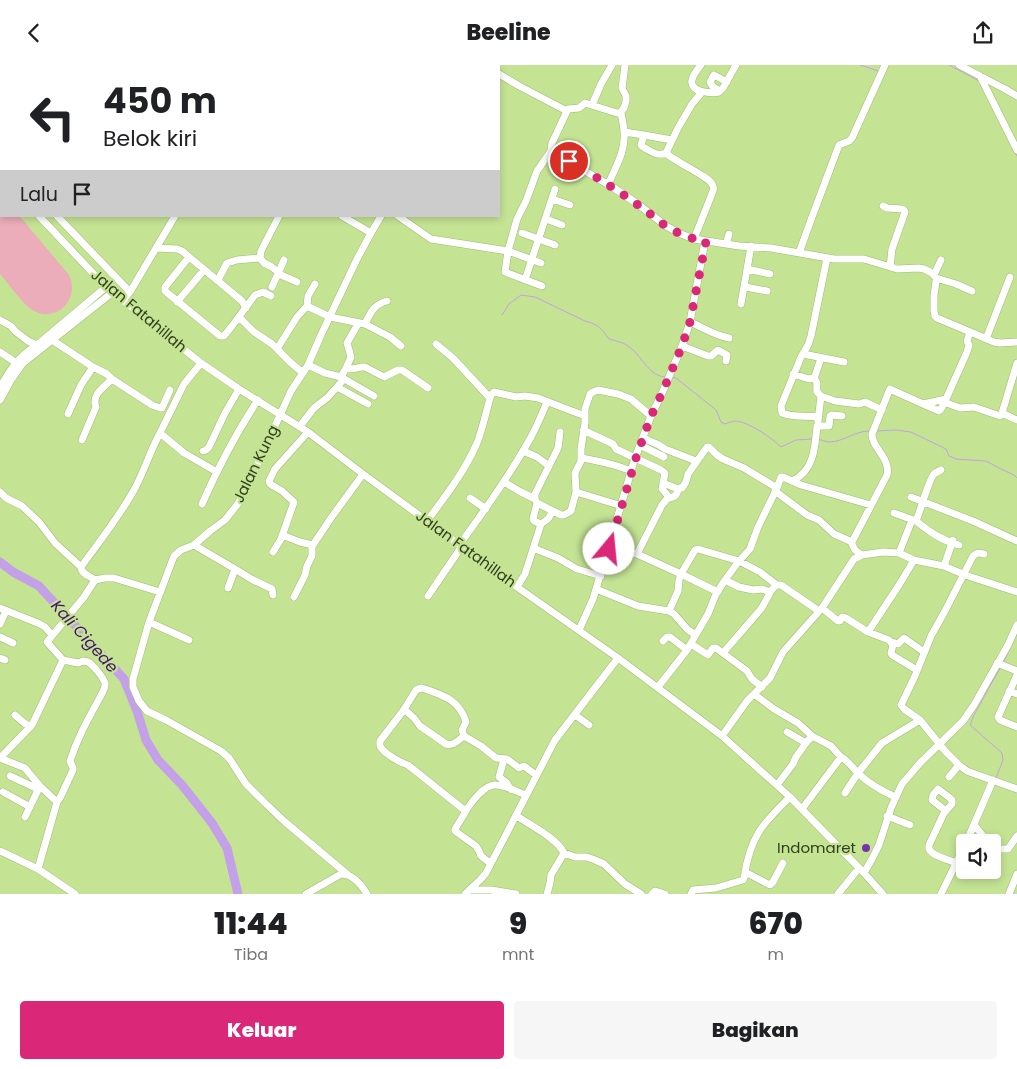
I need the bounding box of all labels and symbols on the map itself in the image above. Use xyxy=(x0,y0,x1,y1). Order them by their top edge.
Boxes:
pin xyxy=(548,140,590,182)
street label: Jalan Fatahillah xyxy=(87,264,192,357)
street label: Jalan Kung xyxy=(228,421,283,506)
street label: Jalan Fatahillah xyxy=(412,505,521,592)
position arrow xyxy=(582,522,634,574)
water label: Kali Cigede xyxy=(46,595,124,678)
place label: Indomaret xyxy=(777,837,856,858)
marker: Indomaret xyxy=(860,842,872,854)

